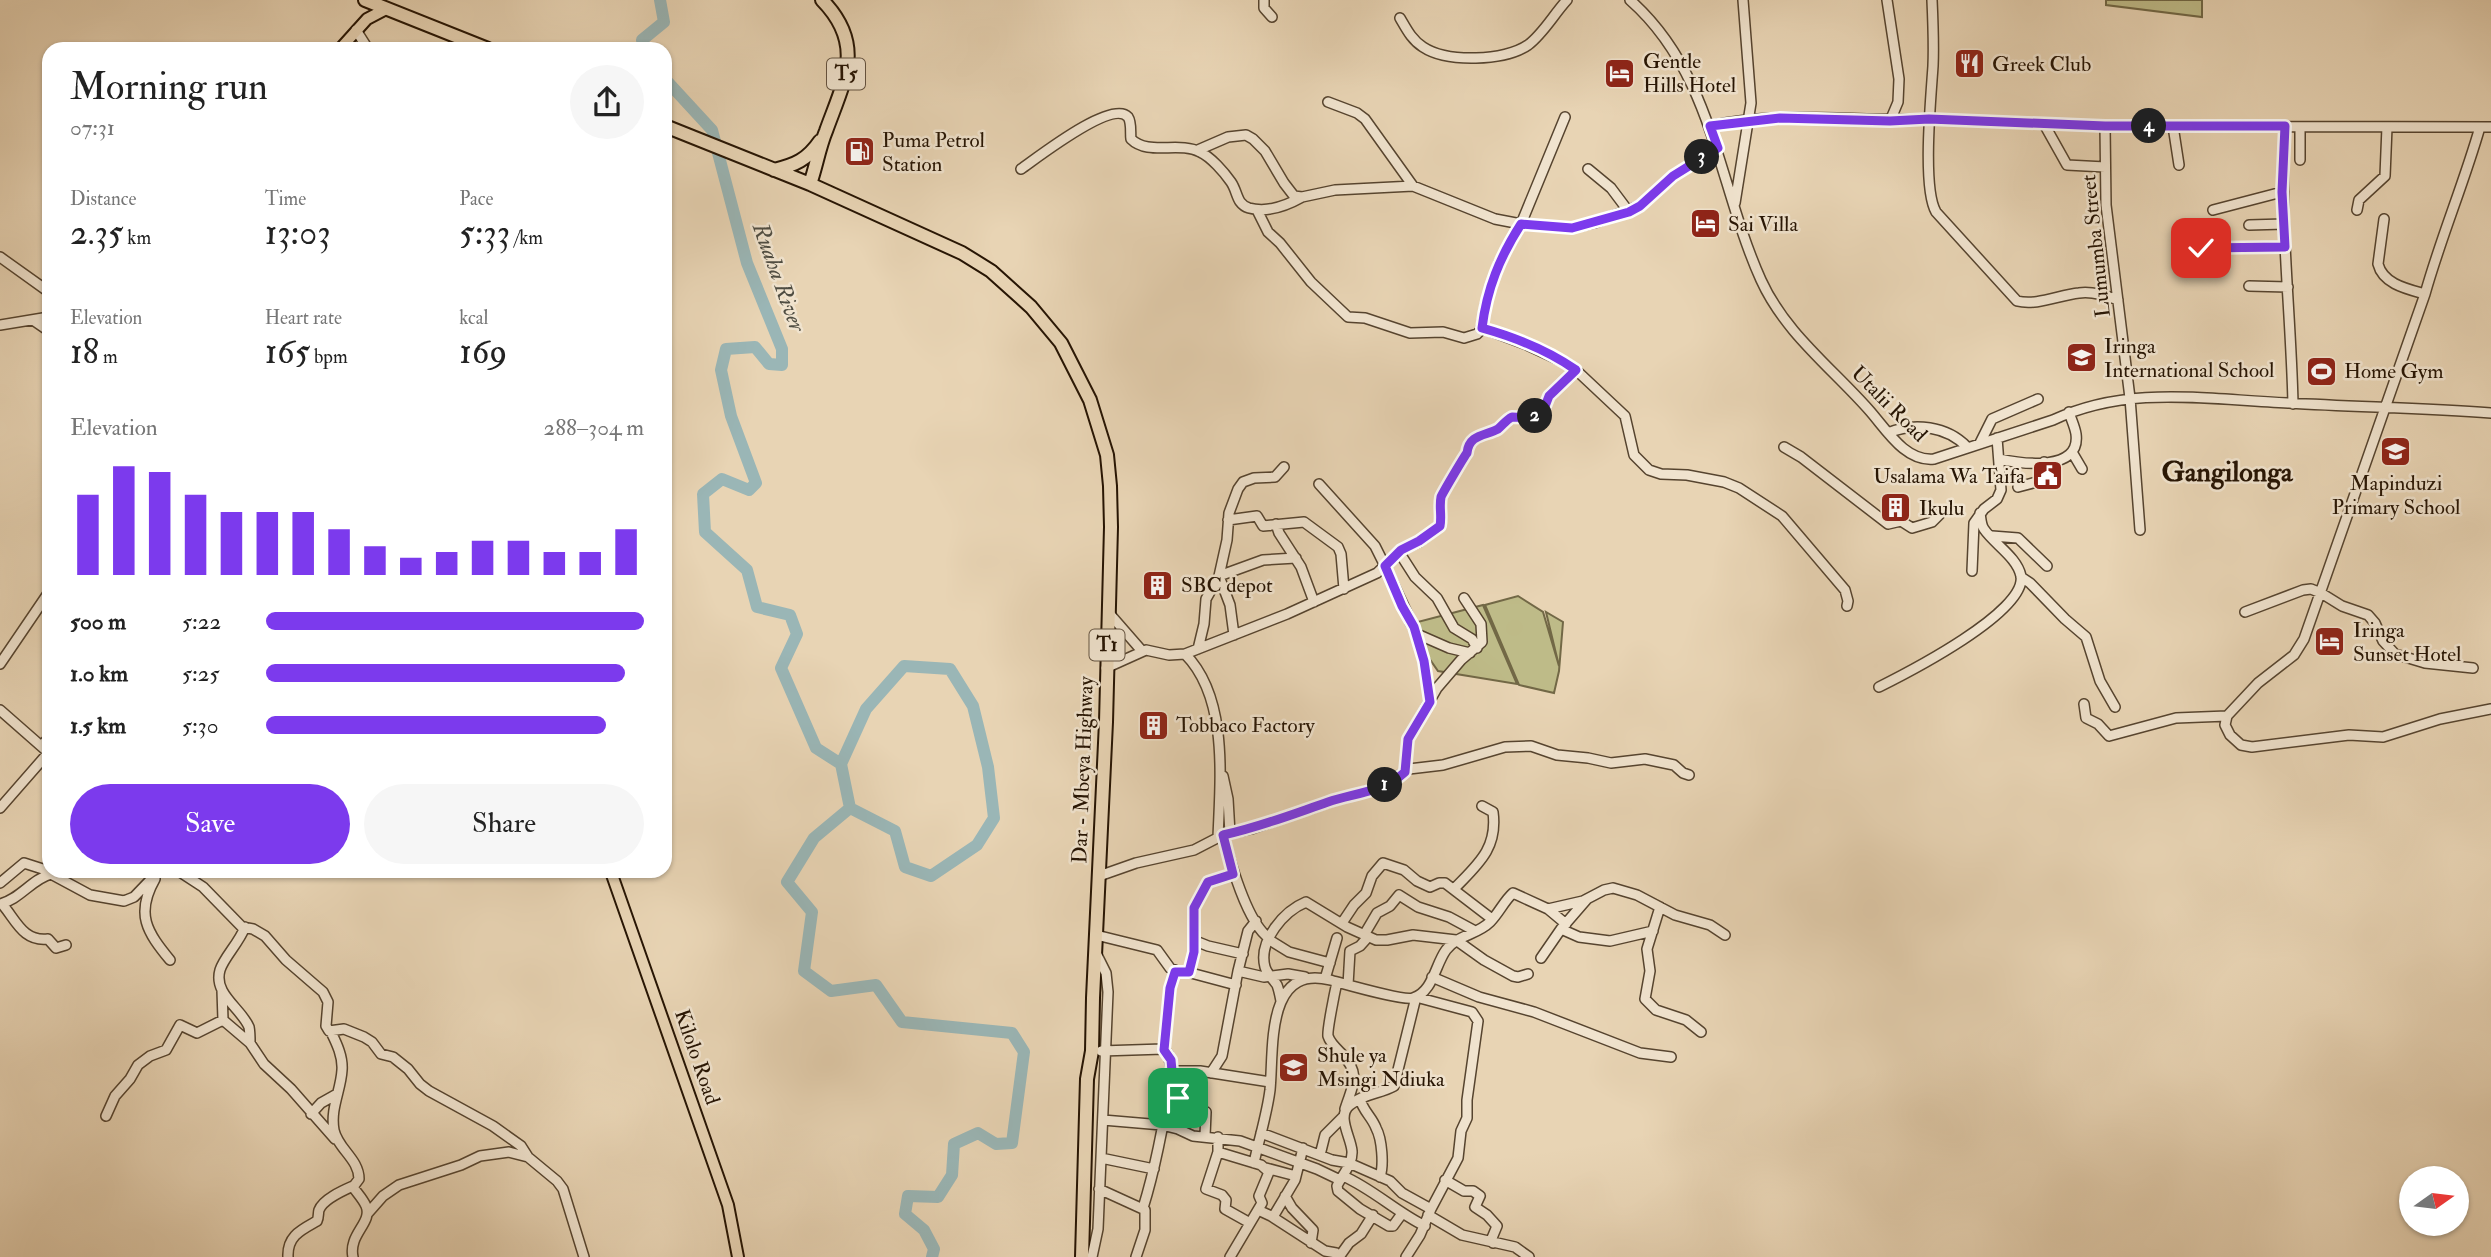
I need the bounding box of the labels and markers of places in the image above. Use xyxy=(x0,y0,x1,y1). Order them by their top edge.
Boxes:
restaurant icon: Greek Club xyxy=(1952,47,1986,81)
place label: Gentle Hills Hotel xyxy=(1643,48,1737,99)
place label: Greek Club xyxy=(1992,51,2091,78)
hotel icon: Gentle Hills Hotel xyxy=(1603,56,1637,90)
pin: 4 xyxy=(2132,108,2166,144)
place label: Puma Petrol Station xyxy=(882,127,986,178)
fuel station icon: Puma Petrol Station xyxy=(842,135,876,169)
pin: 3 xyxy=(1684,140,1720,174)
hotel icon: Sai Villa xyxy=(1688,207,1722,241)
place label: Sai Villa xyxy=(1728,211,1798,238)
pin xyxy=(2171,218,2231,278)
place label: Iringa International School xyxy=(2104,333,2275,384)
school or university icon: Iringa International School xyxy=(2064,341,2098,375)
sports icon: Home Gym xyxy=(2304,354,2338,388)
place label: Home Gym xyxy=(2344,358,2444,385)
pin: 2 xyxy=(1518,398,1552,434)
school or university icon: Mapinduzi Primary School xyxy=(2379,434,2413,468)
public building icon: Usalama Wa Taifa xyxy=(2031,459,2065,493)
place label: Usalama Wa Taifa xyxy=(1873,463,2025,490)
place label: Mapinduzi Primary School xyxy=(2332,470,2461,521)
building icon: Ikulu xyxy=(1879,491,1913,525)
place label: Ikulu xyxy=(1919,495,1965,522)
building icon: SBC depot xyxy=(1141,568,1175,602)
place label: SBC depot xyxy=(1181,572,1273,599)
place label: Iringa Sunset Hotel xyxy=(2353,617,2462,668)
hotel icon: Iringa Sunset Hotel xyxy=(2313,625,2347,659)
building icon: Tobbaco Factory xyxy=(1136,708,1170,742)
place label: Tobbaco Factory xyxy=(1176,712,1316,739)
pin: 1 xyxy=(1368,768,1402,802)
place label: Shule ya Msingi Ndiuka xyxy=(1317,1042,1445,1093)
school or university icon: Shule ya Msingi Ndiuka xyxy=(1277,1050,1311,1084)
pin xyxy=(1148,1068,1208,1128)

